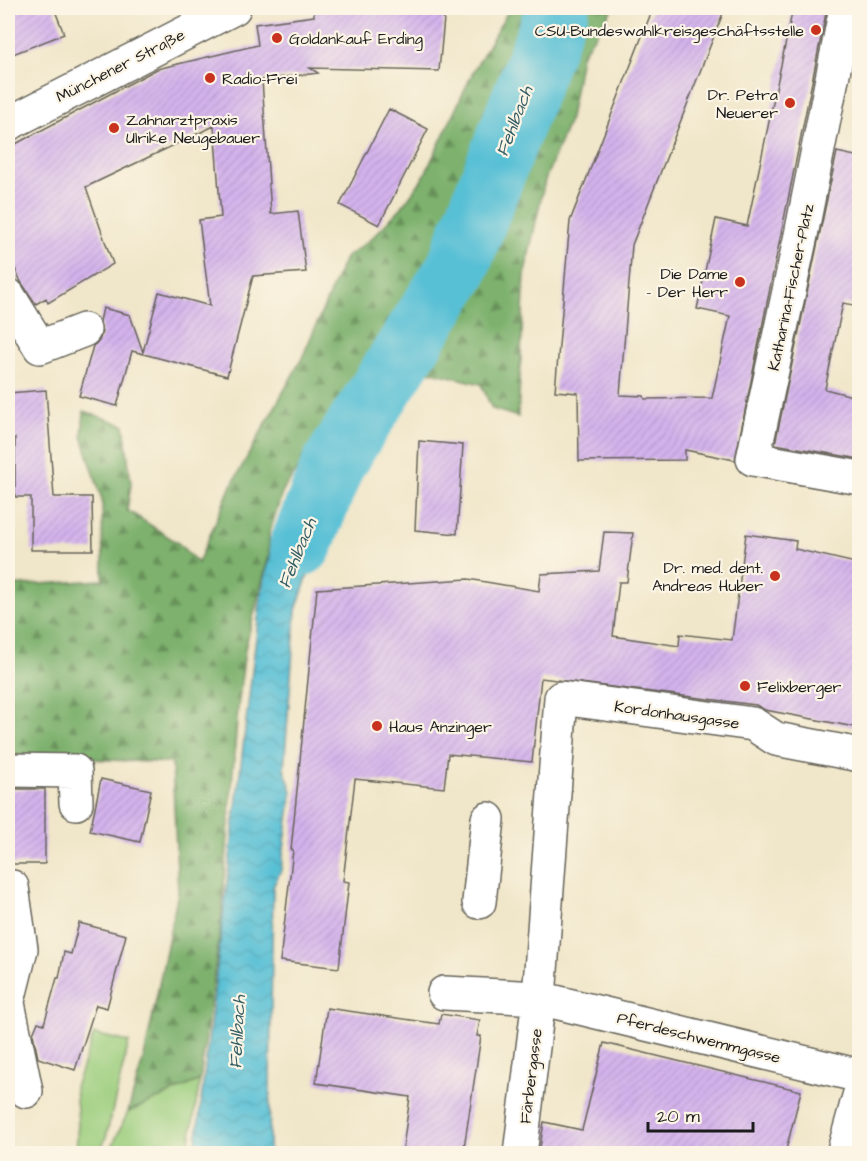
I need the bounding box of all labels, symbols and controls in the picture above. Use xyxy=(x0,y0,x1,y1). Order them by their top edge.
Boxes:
place label: CSU-Bundeswahlkreisgeschäftsstelle xyxy=(535,20,804,43)
marker: CSU-Bundeswahlkreisgeschäftsstelle xyxy=(809,23,823,37)
street label: Münchener Straße xyxy=(52,24,189,108)
place label: Goldankauf Erding xyxy=(289,28,423,51)
marker: Goldankauf Erding xyxy=(270,31,284,45)
place label: Radio-Frei xyxy=(222,68,298,90)
marker: Radio-Frei xyxy=(203,71,217,85)
water label: Fehlbach xyxy=(490,81,540,160)
place label: Dr. Petra Neuerer xyxy=(708,84,778,124)
marker: Dr. Petra Neuerer xyxy=(783,96,797,110)
place label: Zahnarztpraxis Ulrike Neugebauer xyxy=(126,109,260,150)
marker: Zahnarztpraxis Ulrike Neugebauer xyxy=(107,121,121,135)
street label: Katharina-Fischer-Platz xyxy=(763,202,819,373)
place label: Die Dame - Der Herr xyxy=(646,263,728,303)
marker: Die Dame - Der Herr xyxy=(733,275,747,289)
water label: Fehlbach xyxy=(272,513,323,592)
place label: Dr. med. dent. Andreas Huber xyxy=(652,557,763,597)
marker: Dr. med. dent. Andreas Huber xyxy=(768,569,782,583)
place label: Felixberger xyxy=(757,676,842,699)
marker: Felixberger xyxy=(738,679,752,693)
street label: Kordonhausgasse xyxy=(613,695,741,736)
place label: Haus Anzinger xyxy=(389,716,492,739)
marker: Haus Anzinger xyxy=(370,719,384,733)
water label: Fehlbach xyxy=(223,994,252,1069)
street label: Pferdeschwemmgasse xyxy=(614,1007,783,1070)
street label: Färbergasse xyxy=(514,1027,549,1125)
scale bar xyxy=(648,1095,753,1133)
text: 20 m xyxy=(657,1104,700,1129)

